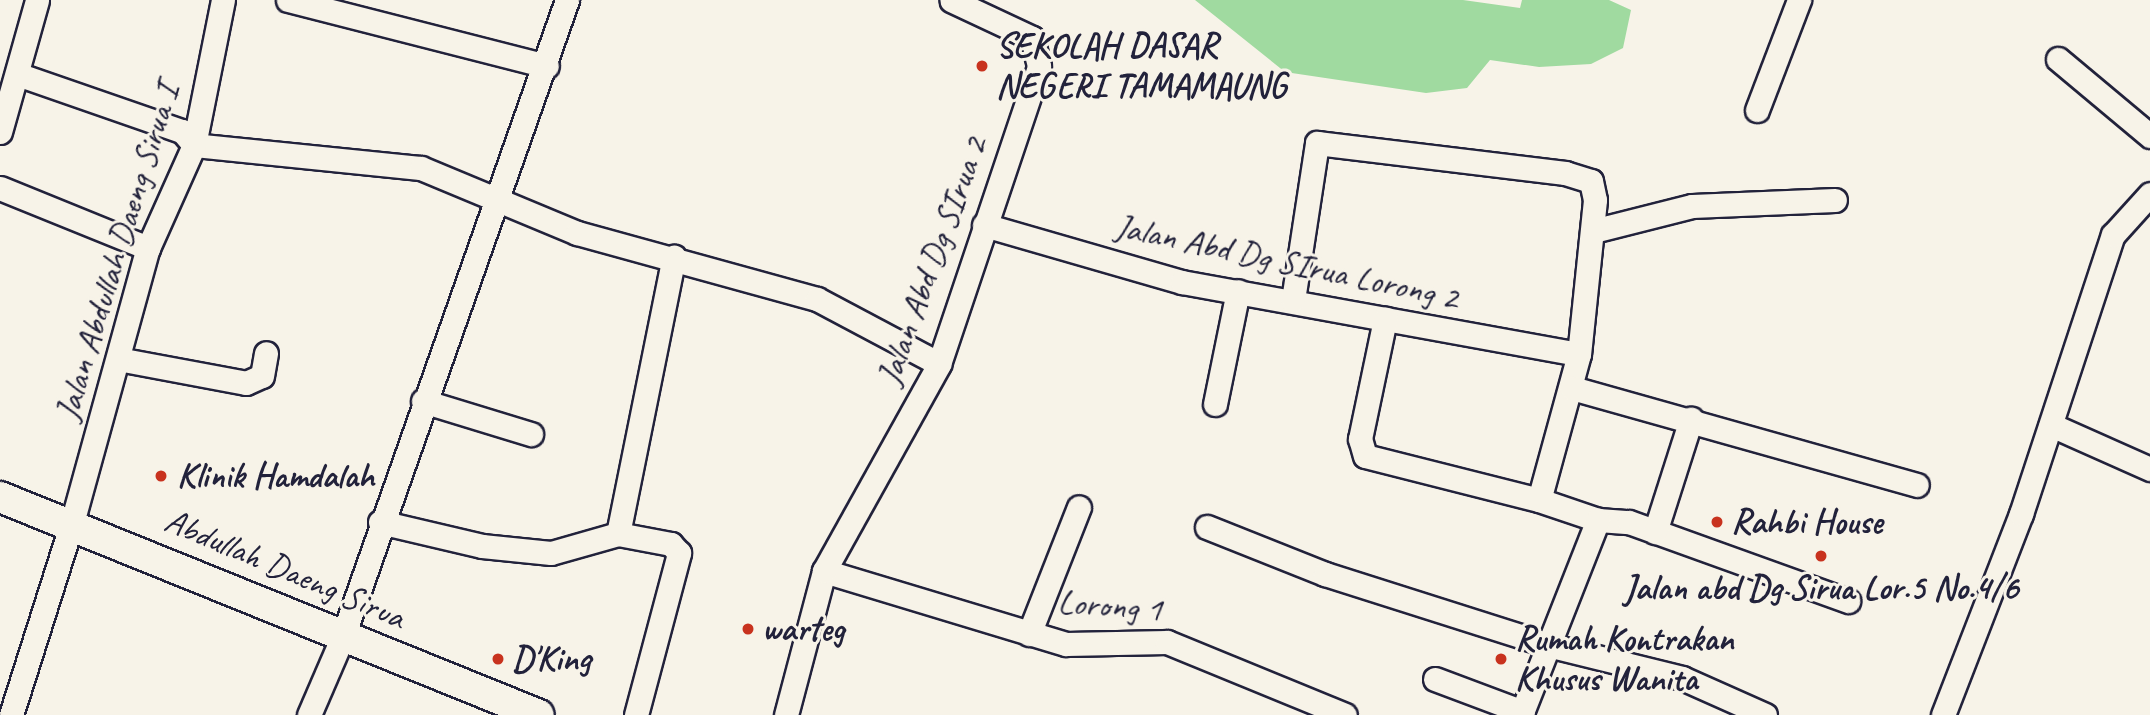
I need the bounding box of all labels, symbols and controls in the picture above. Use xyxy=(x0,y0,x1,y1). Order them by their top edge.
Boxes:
place label: SEKOLAH DASAR NEGERI TAMAMAUNG xyxy=(996,25,1286,107)
marker: SEKOLAH DASAR NEGERI TAMAMAUNG xyxy=(974,58,990,74)
street label: Jalan Abdullah Daeng Sirua I xyxy=(46,79,188,425)
street label: Jalan Abd Dg SIrua 2 xyxy=(868,131,996,391)
street label: Jalan Abd Dg SIrua Lorong 2 xyxy=(1111,205,1463,319)
place label: Klinik Hamdalah xyxy=(177,455,374,497)
marker: Klinik Hamdalah xyxy=(151,466,171,486)
street label: Abdullah Daeng Sirua xyxy=(158,499,412,639)
place label: Rahbi House xyxy=(1731,501,1882,543)
marker: Rahbi House xyxy=(1709,514,1725,530)
marker: Jalan abd Dg Sirua Lor.5 No.4/6 xyxy=(1813,548,1829,564)
place label: Jalan abd Dg Sirua Lor.5 No.4/6 xyxy=(1623,567,2019,609)
street label: Lorong 1 xyxy=(1056,581,1164,631)
place label: warteg xyxy=(762,608,844,650)
place label: Rumah Kontrakan Khusus Wanita xyxy=(1515,618,1732,700)
marker: warteg xyxy=(740,621,756,637)
place label: D'King xyxy=(512,638,590,680)
marker: D'King xyxy=(490,651,506,667)
marker: Rumah Kontrakan Khusus Wanita xyxy=(1493,651,1509,667)

